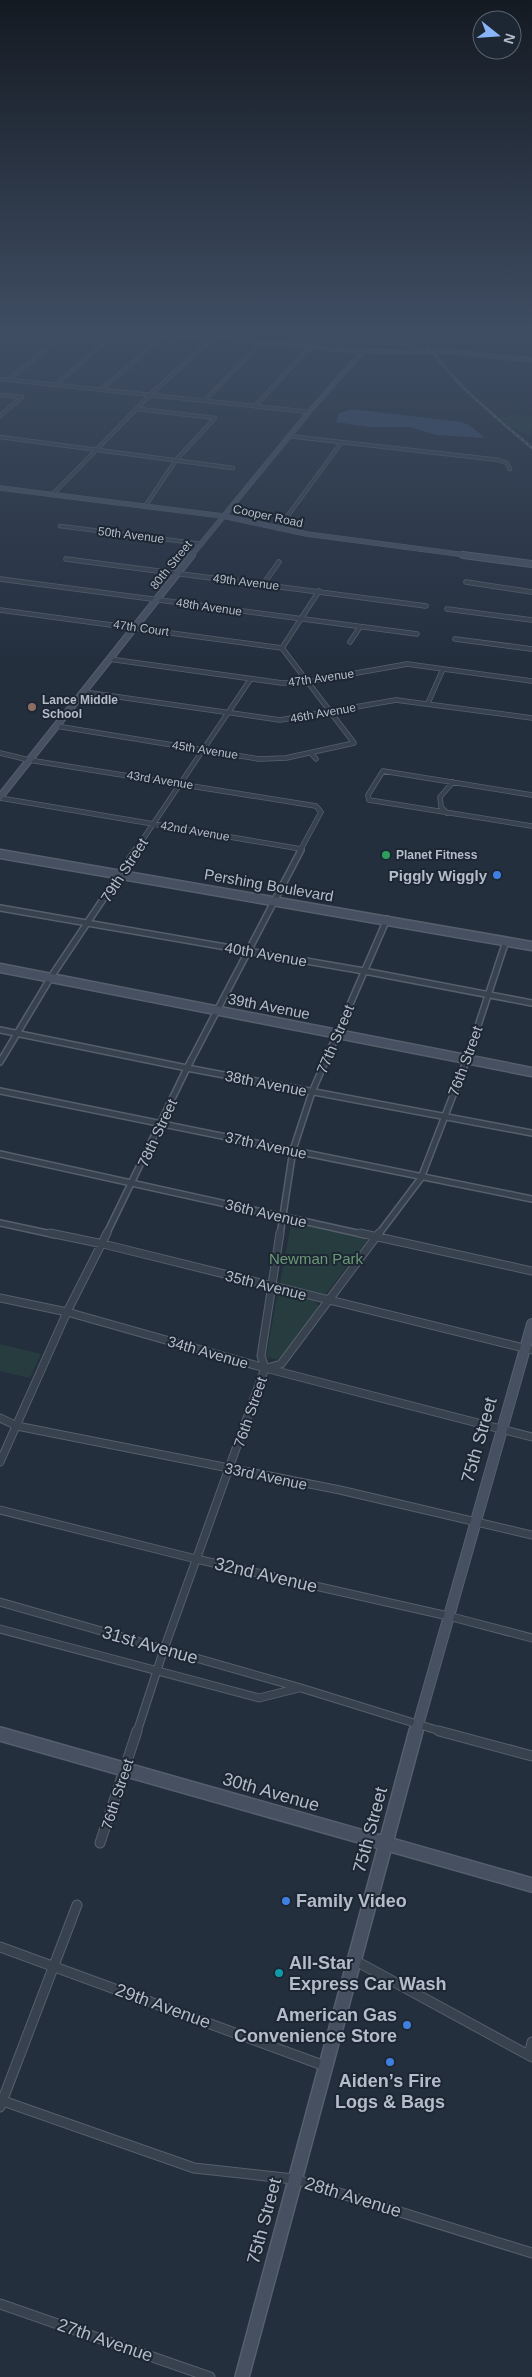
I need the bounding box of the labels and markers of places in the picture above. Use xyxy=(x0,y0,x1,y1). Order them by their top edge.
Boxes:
place label: Lance Middle School xyxy=(42,693,118,721)
marker: Lance Middle School xyxy=(26,701,38,713)
place label: Planet Fitness xyxy=(396,848,478,862)
marker: Planet Fitness xyxy=(380,849,392,861)
place label: Piggly Wiggly xyxy=(389,867,488,884)
marker: Piggly Wiggly xyxy=(491,869,503,881)
place label: Family Video xyxy=(296,1891,407,1911)
marker: Family Video xyxy=(280,1895,292,1907)
place label: All-Star Express Car Wash xyxy=(289,1953,446,1994)
marker: All-Star Express Car Wash xyxy=(273,1967,285,1979)
place label: American Gas Convenience Store xyxy=(234,2005,397,2046)
marker: American Gas Convenience Store xyxy=(401,2019,413,2031)
marker: Aiden’s Fire Logs & Bags xyxy=(384,2056,396,2068)
place label: Aiden’s Fire Logs & Bags xyxy=(335,2071,445,2112)

